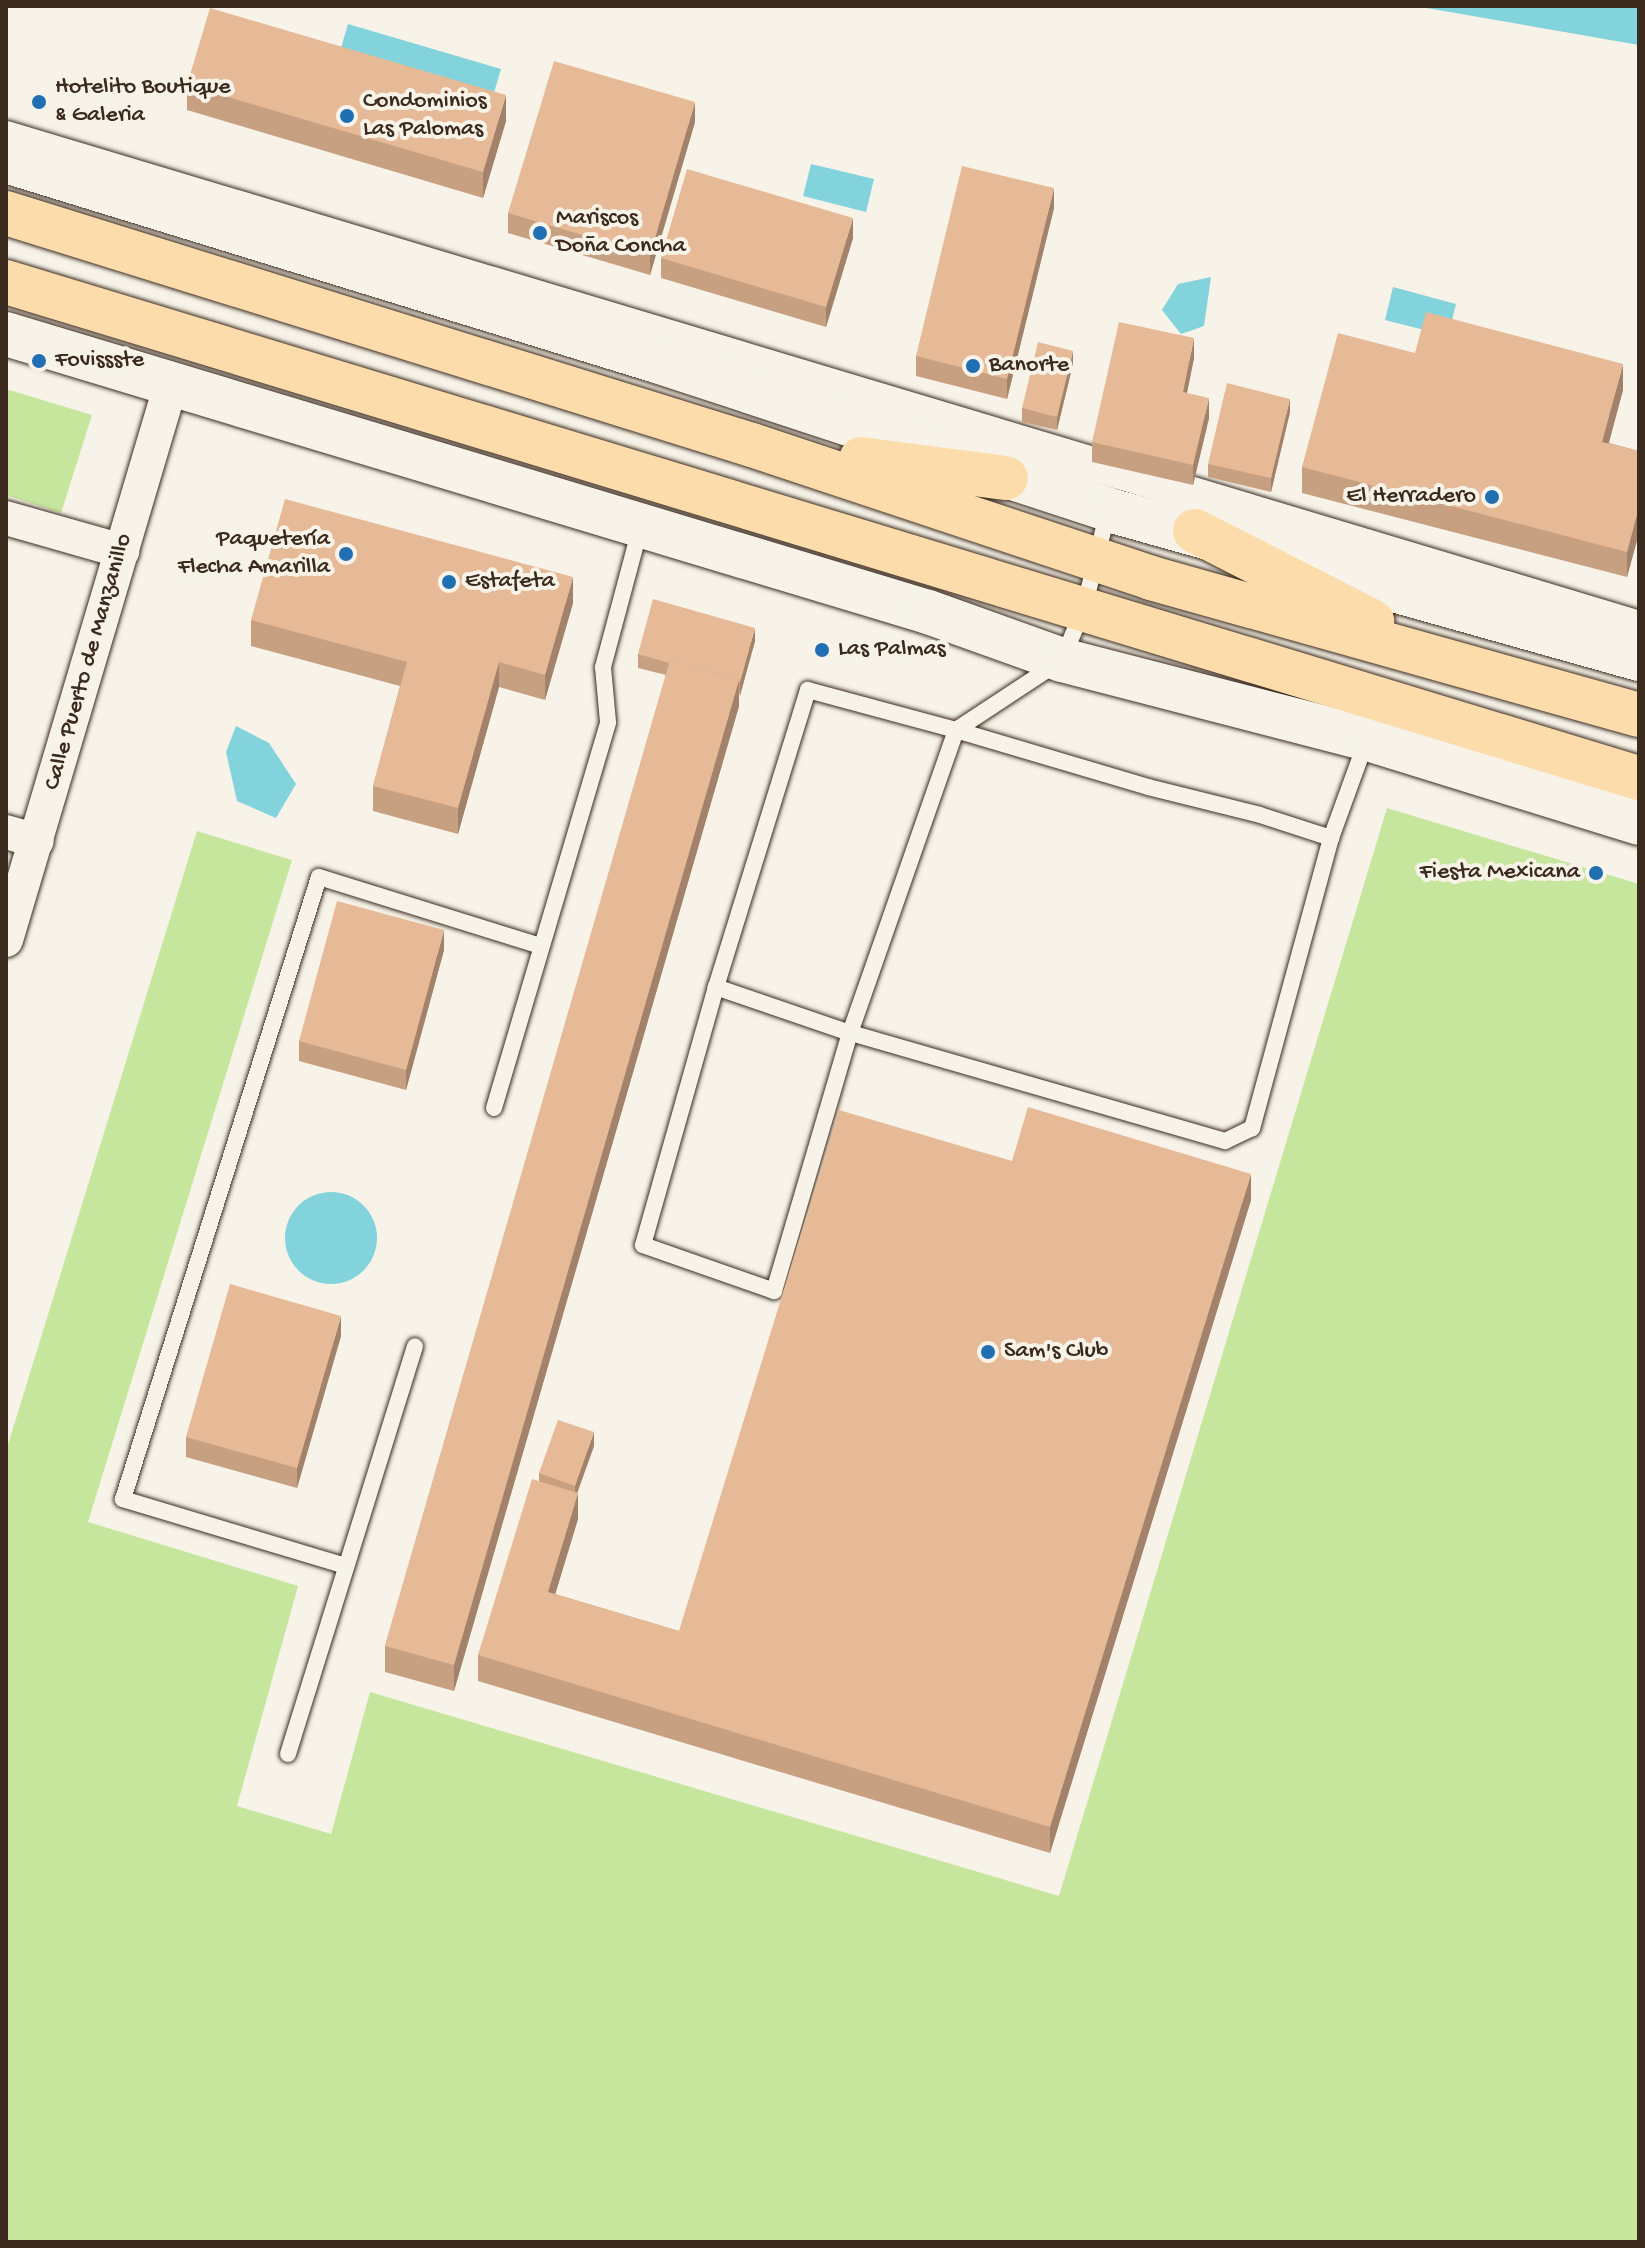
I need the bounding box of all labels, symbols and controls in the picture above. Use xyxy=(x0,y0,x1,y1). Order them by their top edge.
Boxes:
place label: Hotelito Boutique & Galeria xyxy=(55,74,231,130)
place label: Condominios Las Palomas xyxy=(363,88,487,144)
marker: Hotelito Boutique & Galeria xyxy=(30,93,48,111)
marker: Condominios Las Palomas xyxy=(338,107,356,125)
place label: Mariscos Doña Concha xyxy=(556,205,686,261)
marker: Mariscos Doña Concha xyxy=(531,224,549,242)
place label: Fovissste xyxy=(55,347,144,375)
marker: Fovissste xyxy=(30,352,48,370)
place label: Banorte xyxy=(989,352,1069,380)
marker: Banorte xyxy=(964,357,982,375)
place label: El Herradero xyxy=(1346,483,1476,511)
marker: El Herradero xyxy=(1483,488,1501,506)
place label: Paquetería Flecha Amarilla xyxy=(178,526,330,582)
street label: Calle Puerto de Manzanillo xyxy=(39,530,139,794)
marker: Paquetería Flecha Amarilla xyxy=(337,545,355,563)
place label: Estafeta xyxy=(465,568,555,596)
marker: Estafeta xyxy=(440,573,458,591)
place label: Las Palmas xyxy=(838,636,946,664)
marker: Las Palmas xyxy=(813,641,831,659)
place label: Fiesta Mexicana xyxy=(1419,859,1580,887)
marker: Fiesta Mexicana xyxy=(1587,864,1605,882)
place label: Sam's Club xyxy=(1004,1338,1108,1366)
marker: Sam's Club xyxy=(979,1343,997,1361)

